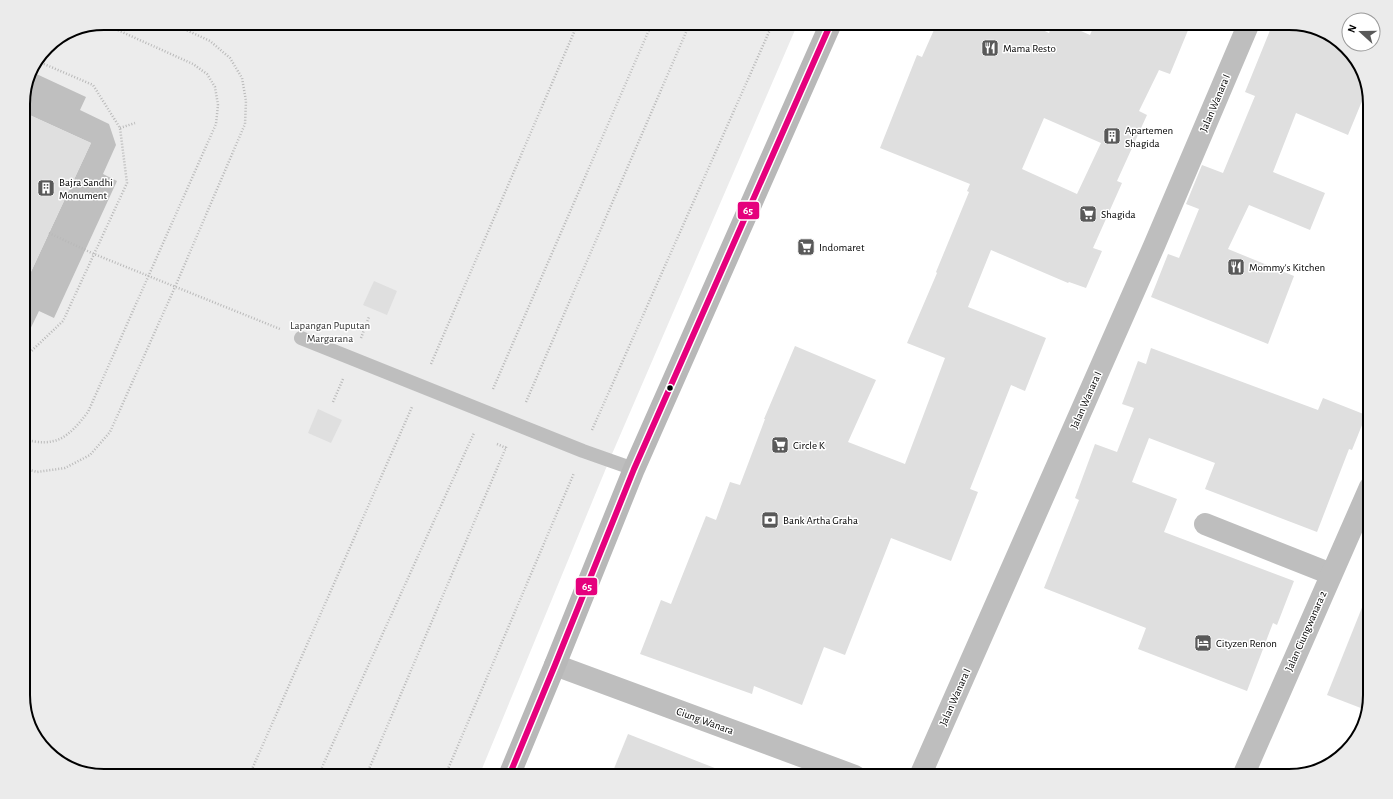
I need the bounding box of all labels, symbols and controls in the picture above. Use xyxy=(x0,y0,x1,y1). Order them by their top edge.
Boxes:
north arrow xyxy=(1341,12,1381,52)
text: N xyxy=(1346,23,1359,34)
restaurant icon: Mama Resto xyxy=(980,38,1000,58)
place label: Mama Resto xyxy=(1003,43,1056,54)
street label: Jalan Wanara I xyxy=(1198,73,1232,133)
place label: Apartemen Shagida xyxy=(1125,125,1173,149)
building icon: Apartemen Shagida xyxy=(1102,126,1122,146)
place label: Bajra Sandhi Monument xyxy=(59,177,113,201)
building icon: Bajra Sandhi Monument xyxy=(36,178,56,198)
line badge: 65 xyxy=(737,201,760,220)
supermarket icon: Shagida xyxy=(1078,204,1098,224)
text: 65 xyxy=(743,205,753,216)
place label: Shagida xyxy=(1101,209,1136,220)
supermarket icon: Indomaret xyxy=(796,237,816,257)
place label: Indomaret xyxy=(819,242,865,253)
restaurant icon: Mommy's Kitchen xyxy=(1226,257,1246,277)
place label: Mommy's Kitchen xyxy=(1249,262,1325,273)
park label: Lapangan Puputan Margarana xyxy=(290,320,370,344)
street label: Jalan Wanara I xyxy=(1068,370,1104,430)
unlabelled marker xyxy=(665,383,675,393)
supermarket icon: Circle K xyxy=(770,435,790,455)
place label: Circle K xyxy=(793,440,826,451)
bank icon: Bank Artha Graha xyxy=(760,510,780,530)
place label: Bank Artha Graha xyxy=(783,515,858,526)
line badge: 65 xyxy=(575,577,598,596)
text: 65 xyxy=(582,581,592,592)
street label: Jalan Ciungwanara 2 xyxy=(1283,589,1329,673)
hotel icon: Cityzen Renon xyxy=(1193,633,1213,653)
place label: Cityzen Renon xyxy=(1216,638,1277,649)
street label: Jalan Wanara I xyxy=(937,667,973,727)
street label: Ciung Wanara xyxy=(675,706,735,736)

